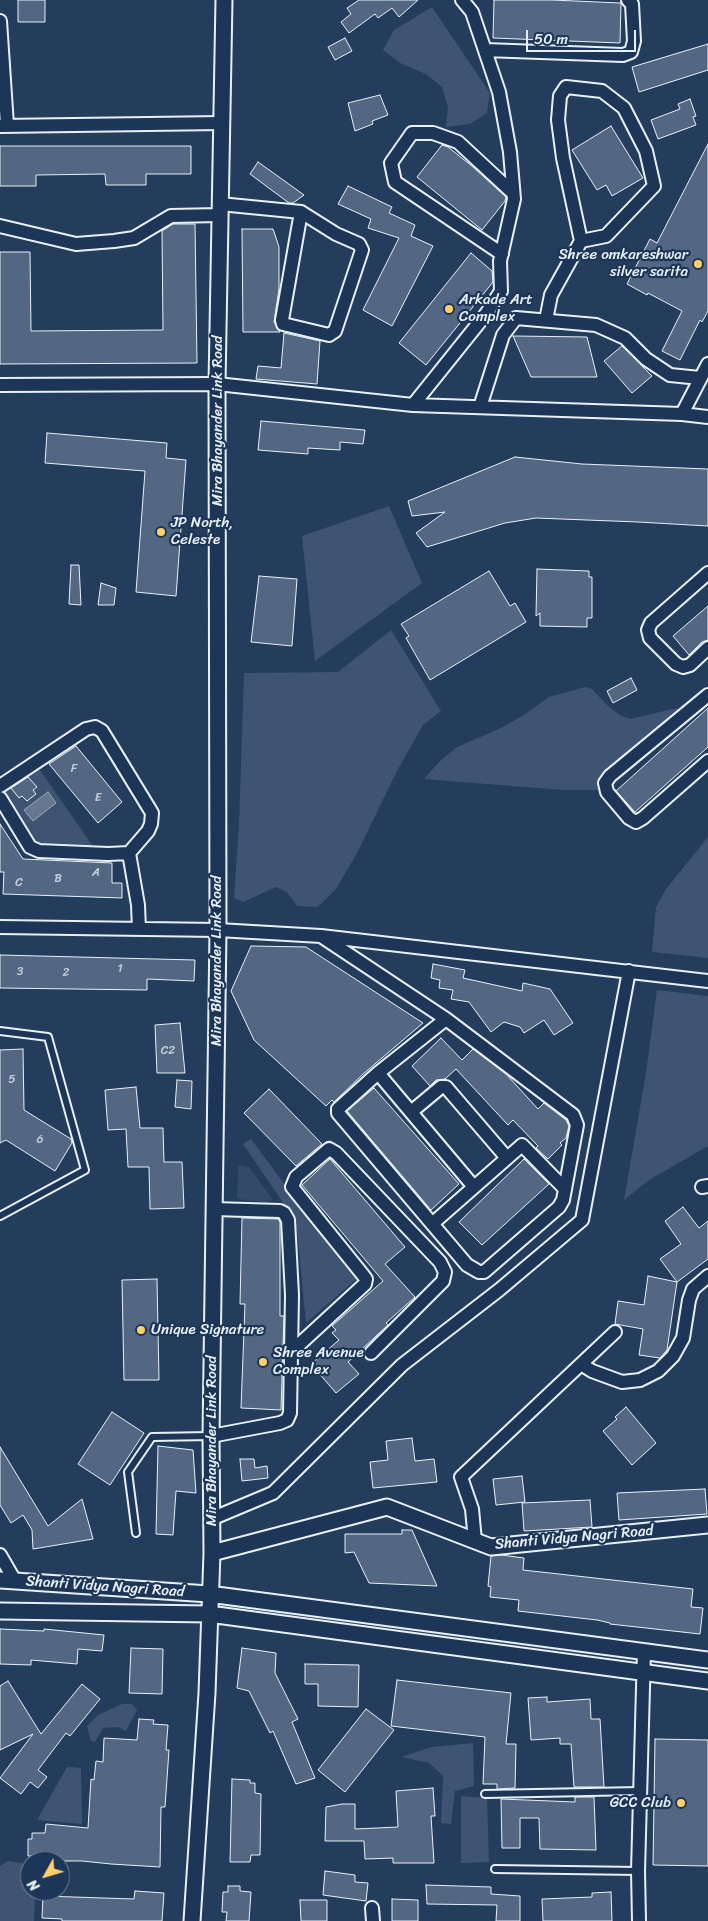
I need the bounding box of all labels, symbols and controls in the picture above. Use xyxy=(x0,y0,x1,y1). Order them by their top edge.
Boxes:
scale bar xyxy=(528,20,638,52)
text: 50 m xyxy=(534,26,568,52)
place label: Shree omkareshwar silver sarita xyxy=(558,246,688,281)
marker: Shree omkareshwar silver sarita xyxy=(692,258,704,270)
place label: Arkade Art Complex xyxy=(459,291,533,326)
marker: Arkade Art Complex xyxy=(443,303,455,315)
street label: Mira Bhayander Link Road xyxy=(209,336,227,506)
place label: JP North, Celeste xyxy=(171,514,233,549)
marker: JP North, Celeste xyxy=(155,526,167,538)
house number: F xyxy=(71,762,77,776)
house number: E xyxy=(95,791,101,805)
house number: A xyxy=(92,866,100,880)
house number: B xyxy=(54,872,62,886)
house number: C xyxy=(15,876,23,890)
street label: Mira Bhayander Link Road xyxy=(208,876,226,1046)
house number: 1 xyxy=(117,962,123,976)
house number: 3 xyxy=(17,965,23,979)
house number: 2 xyxy=(63,966,69,980)
house number: C2 xyxy=(161,1044,175,1058)
house number: 5 xyxy=(8,1073,16,1087)
house number: 6 xyxy=(37,1133,43,1147)
place label: Unique Signature xyxy=(151,1321,264,1339)
marker: Unique Signature xyxy=(135,1324,147,1336)
place label: Shree Avenue Complex xyxy=(273,1344,364,1379)
street label: Mira Bhayander Link Road xyxy=(203,1356,221,1526)
marker: Shree Avenue Complex xyxy=(257,1356,269,1368)
street label: Shanti Vidya Nagri Road xyxy=(494,1522,654,1554)
street label: Shanti Vidya Nagri Road xyxy=(25,1572,185,1602)
place label: GCC Club xyxy=(610,1794,671,1812)
marker: GCC Club xyxy=(675,1797,687,1809)
north arrow xyxy=(20,1851,70,1901)
text: N xyxy=(21,1873,47,1897)

